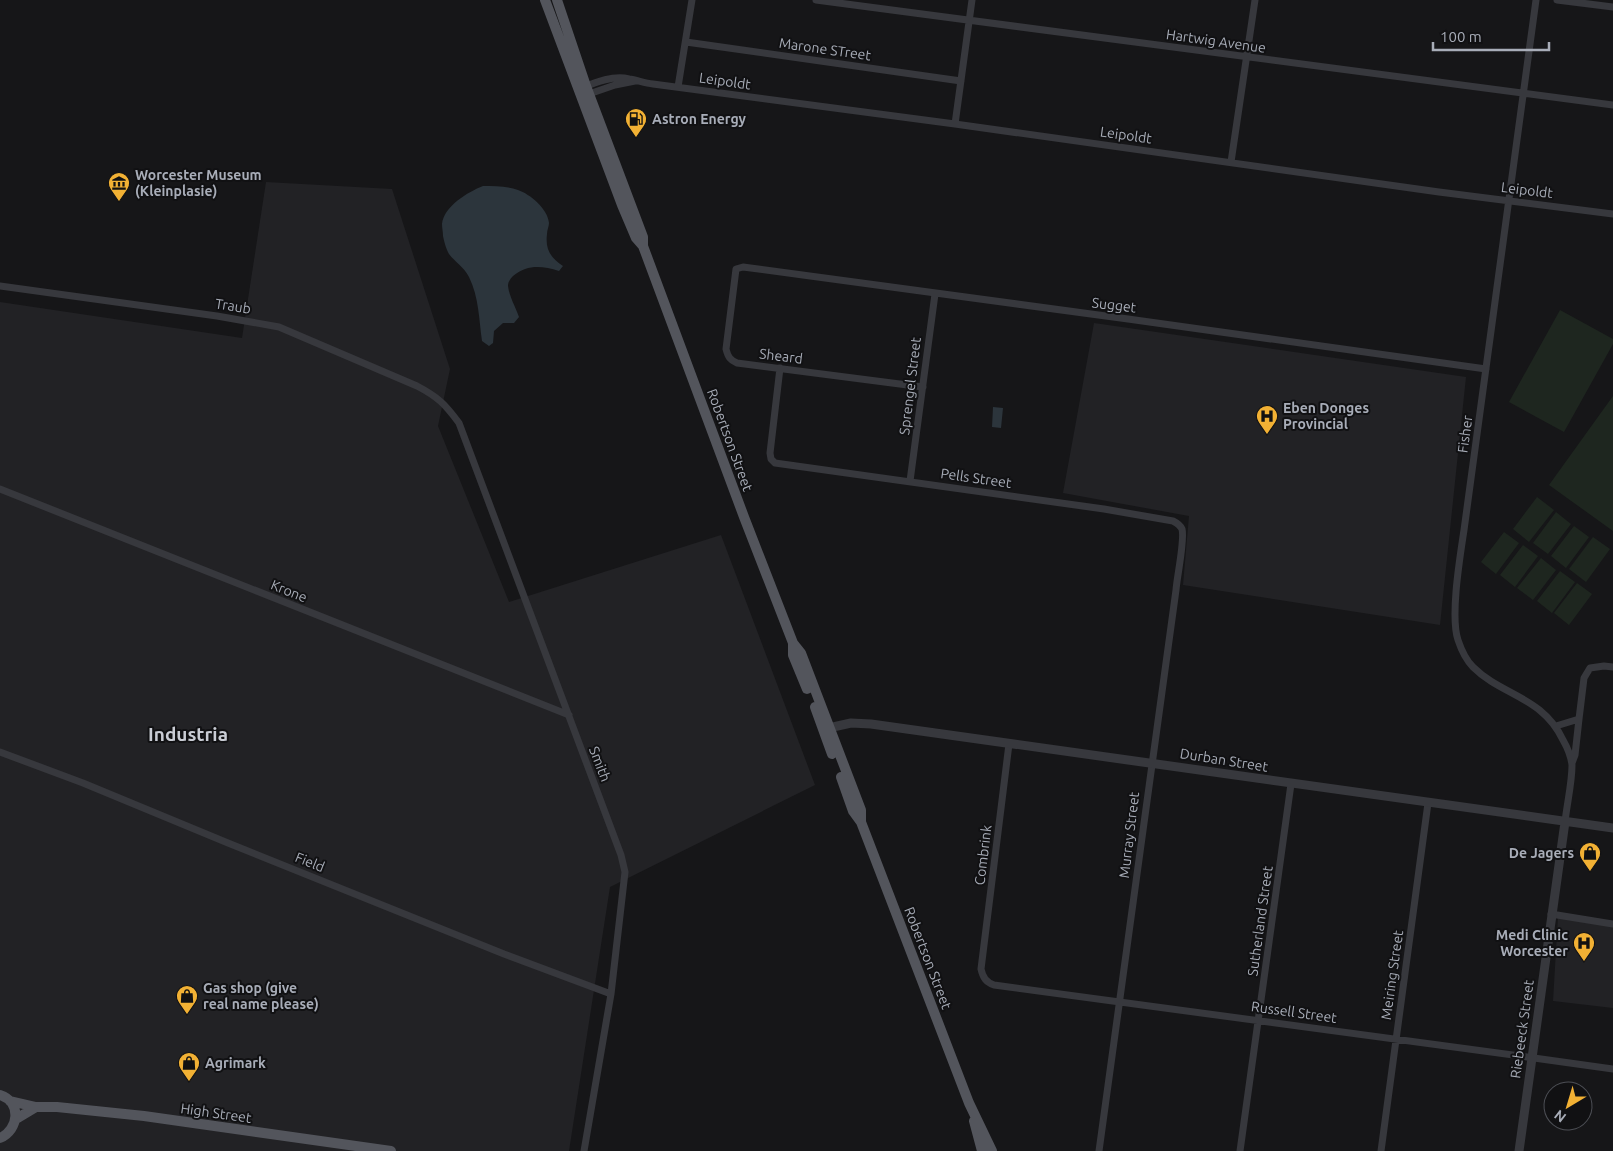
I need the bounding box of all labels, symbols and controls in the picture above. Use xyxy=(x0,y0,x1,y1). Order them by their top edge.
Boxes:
scale bar xyxy=(1433,20,1549,52)
street label: Hartwig Avenue xyxy=(1165,26,1267,56)
text: 100 m xyxy=(1440,28,1482,45)
street label: Marone STreet xyxy=(778,35,872,63)
street label: Leipoldt xyxy=(698,69,752,93)
fuel station icon: Astron Energy xyxy=(624,107,648,138)
place label: Astron Energy xyxy=(652,111,747,127)
street label: Leipoldt xyxy=(1099,123,1153,147)
place label: Worcester Museum (Kleinplasie) xyxy=(135,167,262,199)
museum icon: Worcester Museum (Kleinplasie) xyxy=(107,171,131,202)
street label: Leipoldt xyxy=(1500,179,1554,201)
street label: Sugget xyxy=(1091,294,1138,316)
street label: Traub xyxy=(214,295,252,317)
street label: Sprengel Street xyxy=(896,336,924,436)
street label: Sheard xyxy=(758,345,804,367)
street label: Robertson Street xyxy=(704,386,756,494)
place label: Eben Donges Provincial xyxy=(1283,400,1369,432)
hospital icon: Eben Donges Provincial xyxy=(1255,404,1279,435)
street label: Fisher xyxy=(1454,413,1476,454)
street label: Pells Street xyxy=(939,465,1013,491)
street label: Krone xyxy=(269,577,309,605)
district label: Industria xyxy=(148,723,228,745)
street label: Smith xyxy=(586,744,614,784)
street label: Durban Street xyxy=(1179,745,1270,775)
street label: Murray Street xyxy=(1116,790,1142,879)
street label: Combrink xyxy=(971,824,995,886)
shop icon: De Jagers xyxy=(1578,841,1602,872)
place label: De Jagers xyxy=(1509,845,1574,861)
street label: Field xyxy=(293,849,327,875)
street label: Sutherland Street xyxy=(1244,864,1276,977)
street label: Robertson Street xyxy=(901,905,955,1012)
place label: Medi Clinic Worcester xyxy=(1496,927,1568,959)
street label: Meiring Street xyxy=(1378,929,1406,1021)
hospital icon: Medi Clinic Worcester xyxy=(1572,931,1596,962)
street label: Riebeeck Street xyxy=(1507,978,1537,1079)
place label: Gas shop (give real name please) xyxy=(203,980,319,1012)
shop icon: Gas shop (give real name please) xyxy=(175,984,199,1015)
street label: Russell Street xyxy=(1250,998,1338,1026)
shop icon: Agrimark xyxy=(177,1051,201,1082)
place label: Agrimark xyxy=(205,1055,266,1071)
north arrow xyxy=(1543,1081,1593,1131)
street label: High Street xyxy=(179,1100,253,1126)
text: N xyxy=(1551,1107,1569,1126)

